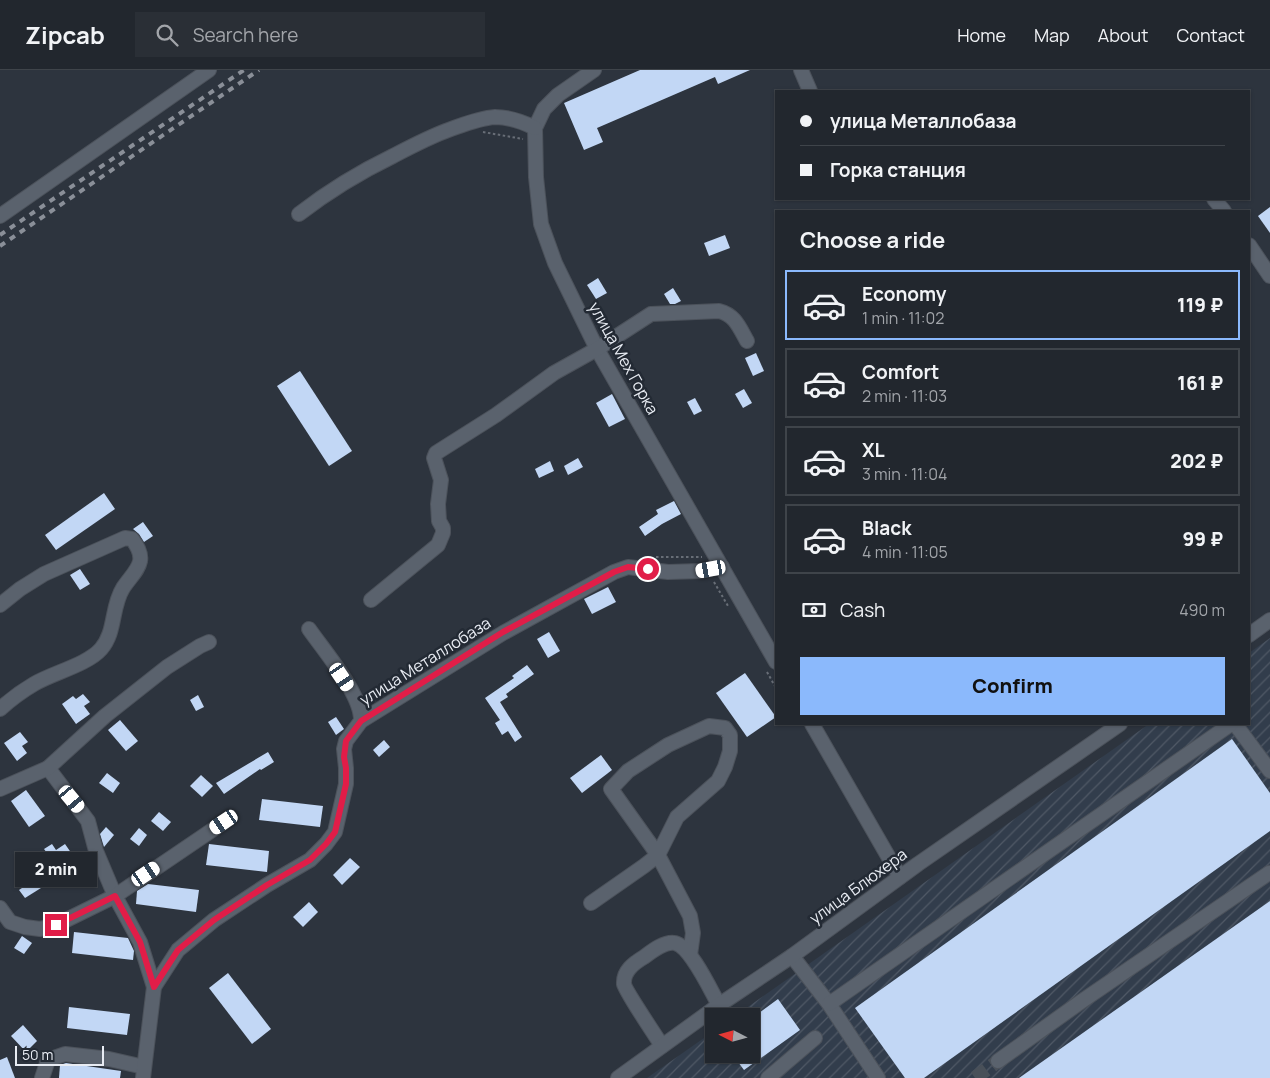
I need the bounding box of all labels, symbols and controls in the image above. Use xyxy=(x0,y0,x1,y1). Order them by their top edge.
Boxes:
search box xyxy=(135,12,485,57)
text: Zipcab xyxy=(25,18,105,51)
icon: search xyxy=(153,21,181,49)
text: Search here xyxy=(193,22,298,48)
text: Home xyxy=(957,23,1006,47)
text: Map xyxy=(1034,23,1070,47)
text: About xyxy=(1098,23,1148,47)
text: Contact xyxy=(1176,23,1245,47)
text: улица Металлобаза xyxy=(830,108,1017,134)
text: Горка станция xyxy=(830,157,966,183)
text: Choose a ride xyxy=(800,225,945,255)
text: Economy xyxy=(862,281,946,307)
icon: car xyxy=(802,283,847,328)
text: 119 ₽ xyxy=(1177,292,1223,318)
street label: улица Мех Горка xyxy=(584,298,664,418)
text: 1 min · 11:02 xyxy=(862,307,944,329)
text: Comfort xyxy=(862,359,939,385)
icon: car xyxy=(802,361,847,406)
text: 161 ₽ xyxy=(1177,370,1223,396)
text: 2 min · 11:03 xyxy=(862,385,947,407)
text: XL xyxy=(862,437,885,463)
icon: car xyxy=(802,439,847,484)
text: 202 ₽ xyxy=(1170,448,1223,474)
text: 3 min · 11:04 xyxy=(862,463,947,485)
text: Black xyxy=(862,515,911,541)
icon: car xyxy=(802,517,847,562)
text: 99 ₽ xyxy=(1182,526,1223,552)
text: 4 min · 11:05 xyxy=(862,541,948,563)
route start xyxy=(637,558,659,580)
car xyxy=(694,559,727,579)
icon: cash xyxy=(800,596,828,624)
text: Cash xyxy=(840,597,885,623)
text: 490 m xyxy=(1179,599,1225,621)
street label: улица Металлобаза xyxy=(355,612,495,710)
button: Confirm xyxy=(800,657,1225,715)
car xyxy=(327,660,356,694)
car xyxy=(56,783,87,815)
car xyxy=(207,807,240,837)
street label: улица Блюхера xyxy=(805,843,911,929)
callout: 2 min xyxy=(15,852,97,888)
text: 2 min xyxy=(35,858,77,880)
car xyxy=(129,859,162,889)
route end xyxy=(45,914,67,936)
north arrow xyxy=(705,1008,760,1062)
map controls xyxy=(705,1008,760,1063)
scale bar xyxy=(15,1043,104,1066)
text: 50 m xyxy=(22,1045,53,1064)

